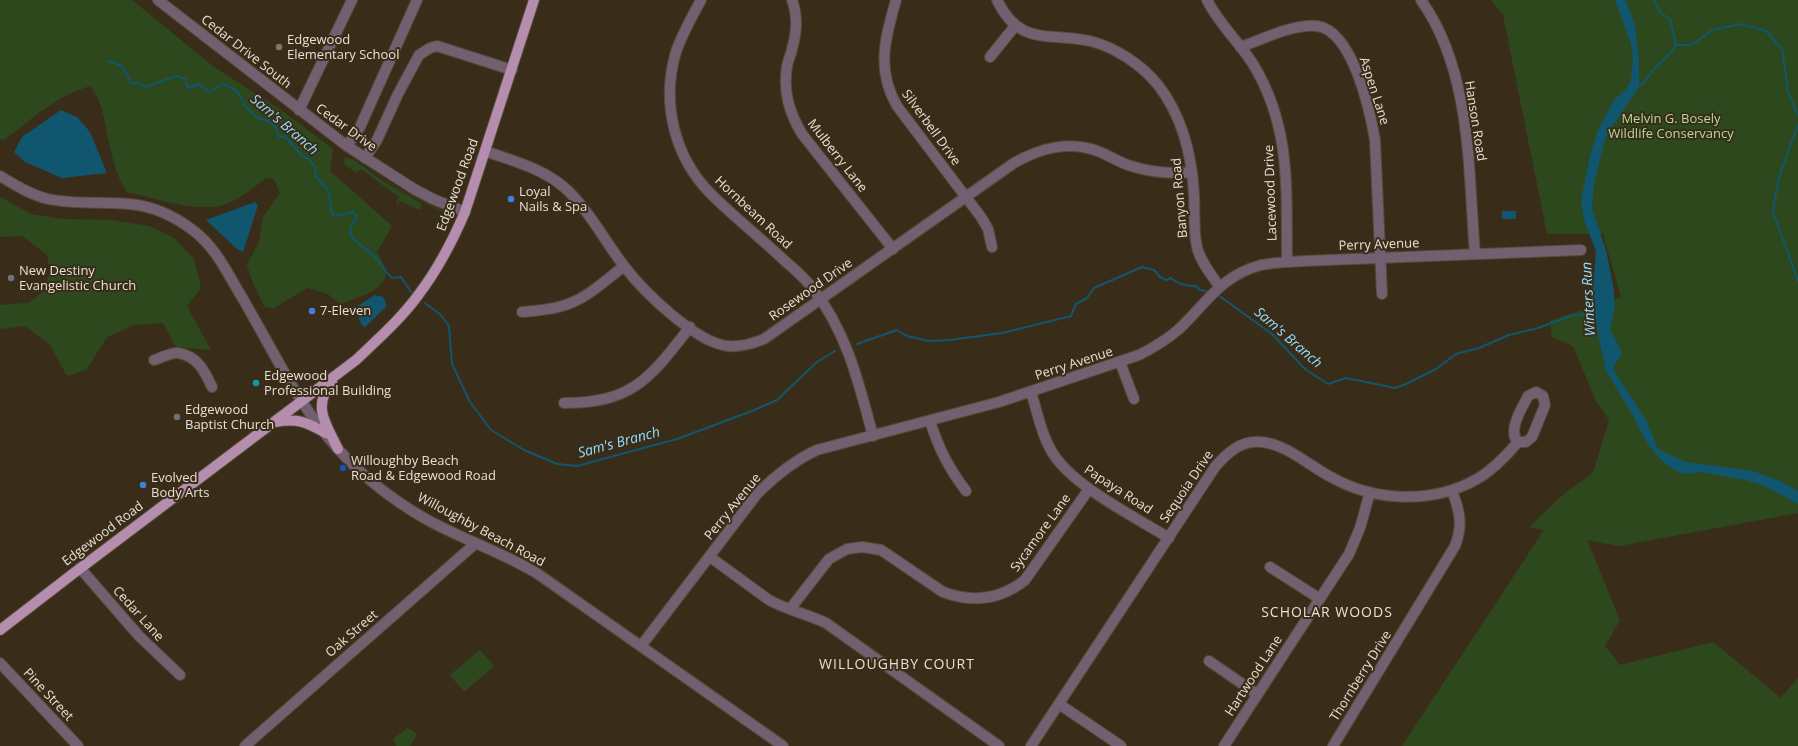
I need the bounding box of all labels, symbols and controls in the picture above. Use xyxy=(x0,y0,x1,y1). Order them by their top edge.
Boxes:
street label: Cedar Drive South xyxy=(198,12,294,92)
place label: Edgewood Elementary School xyxy=(287,32,399,63)
marker: Edgewood Elementary School xyxy=(274,42,284,52)
street label: Aspen Lane xyxy=(1356,55,1392,127)
street label: Hanson Road xyxy=(1461,80,1489,162)
street label: Silverbell Drive xyxy=(898,87,964,169)
water label: Sam's Branch xyxy=(247,91,321,159)
street label: Cedar Drive xyxy=(313,101,379,155)
park label: Melvin G. Bosely Wildlife Conservancy xyxy=(1608,111,1734,142)
street label: Mulberry Lane xyxy=(804,117,870,195)
street label: Edgewood Road xyxy=(434,136,482,234)
street label: Lacewood Drive xyxy=(1262,145,1280,241)
street label: Banyon Road xyxy=(1169,157,1191,239)
street label: Hornbeam Road xyxy=(711,173,795,253)
place label: Loyal Nails & Spa xyxy=(519,184,587,215)
marker: Loyal Nails & Spa xyxy=(506,194,516,204)
street label: Perry Avenue xyxy=(1338,236,1420,254)
street label: Rosewood Drive xyxy=(766,255,856,325)
water label: Winters Run xyxy=(1579,261,1599,337)
place label: New Destiny Evangelistic Church xyxy=(19,263,136,294)
marker: New Destiny Evangelistic Church xyxy=(6,273,16,283)
place label: 7-Eleven xyxy=(320,303,371,319)
water label: Sam's Branch xyxy=(1251,304,1325,372)
marker: 7-Eleven xyxy=(307,306,317,316)
street label: Perry Avenue xyxy=(1033,344,1115,384)
place label: Edgewood Professional Building xyxy=(264,368,391,399)
marker: Edgewood Professional Building xyxy=(251,378,261,388)
place label: Edgewood Baptist Church xyxy=(185,402,274,433)
marker: Edgewood Baptist Church xyxy=(172,412,182,422)
water label: Sam's Branch xyxy=(576,424,662,462)
street label: Sequoia Drive xyxy=(1157,448,1217,526)
place label: Willoughby Beach Road & Edgewood Road xyxy=(351,453,496,484)
street label: Papaya Road xyxy=(1081,462,1155,518)
marker: Willoughby Beach Road & Edgewood Road xyxy=(338,463,348,473)
place label: Evolved Body Arts xyxy=(151,470,209,501)
street label: Perry Avenue xyxy=(701,471,765,543)
marker: Evolved Body Arts xyxy=(138,480,148,490)
street label: Willoughby Beach Road xyxy=(415,490,547,570)
street label: Sycamore Lane xyxy=(1008,491,1074,575)
street label: Edgewood Road xyxy=(59,498,147,570)
street label: Cedar Lane xyxy=(109,583,167,645)
district label: SCHOLAR WOODS xyxy=(1261,605,1393,621)
street label: Oak Street xyxy=(323,607,381,661)
street label: Thornberry Drive xyxy=(1327,628,1395,724)
street label: Hartwood Lane xyxy=(1222,633,1286,719)
district label: WILLOUGHBY COURT xyxy=(819,657,975,673)
street label: Pine Street xyxy=(20,666,76,724)

